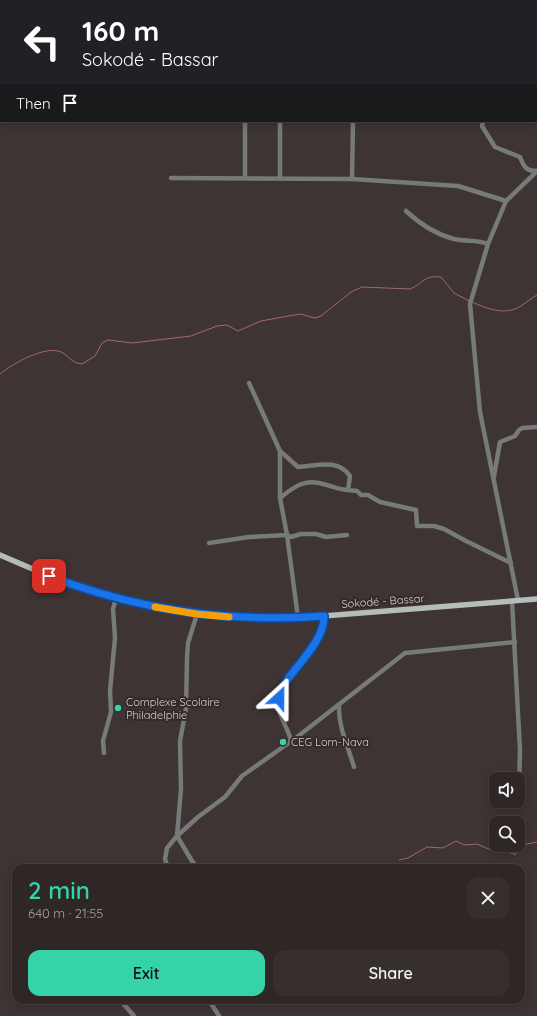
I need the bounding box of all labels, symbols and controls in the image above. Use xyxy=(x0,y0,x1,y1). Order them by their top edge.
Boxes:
text: 160 m xyxy=(82,13,159,48)
icon: left xyxy=(16,16,68,68)
text: Sokodé - Bassar xyxy=(82,48,219,71)
icon: arrive xyxy=(59,92,81,114)
text: Then xyxy=(16,94,51,113)
pin xyxy=(32,559,66,593)
icon: arrive xyxy=(38,565,60,587)
street label: Sokodé - Bassar xyxy=(341,591,426,611)
position arrow xyxy=(258,677,300,719)
place label: Complexe Scolaire Philadelphie xyxy=(126,695,220,722)
marker: Complexe Scolaire Philadelphie xyxy=(113,703,123,713)
place label: CEG Lom-Nava xyxy=(291,735,369,749)
marker: CEG Lom-Nava xyxy=(278,737,288,747)
map controls xyxy=(489,772,525,852)
button: sound xyxy=(489,772,525,808)
button: search xyxy=(489,816,525,852)
text: 2 min xyxy=(28,875,90,905)
button: close xyxy=(467,877,509,919)
text: 640 m · 21:55 xyxy=(28,905,103,921)
button: Exit xyxy=(28,950,265,996)
button: Share xyxy=(273,950,509,996)

